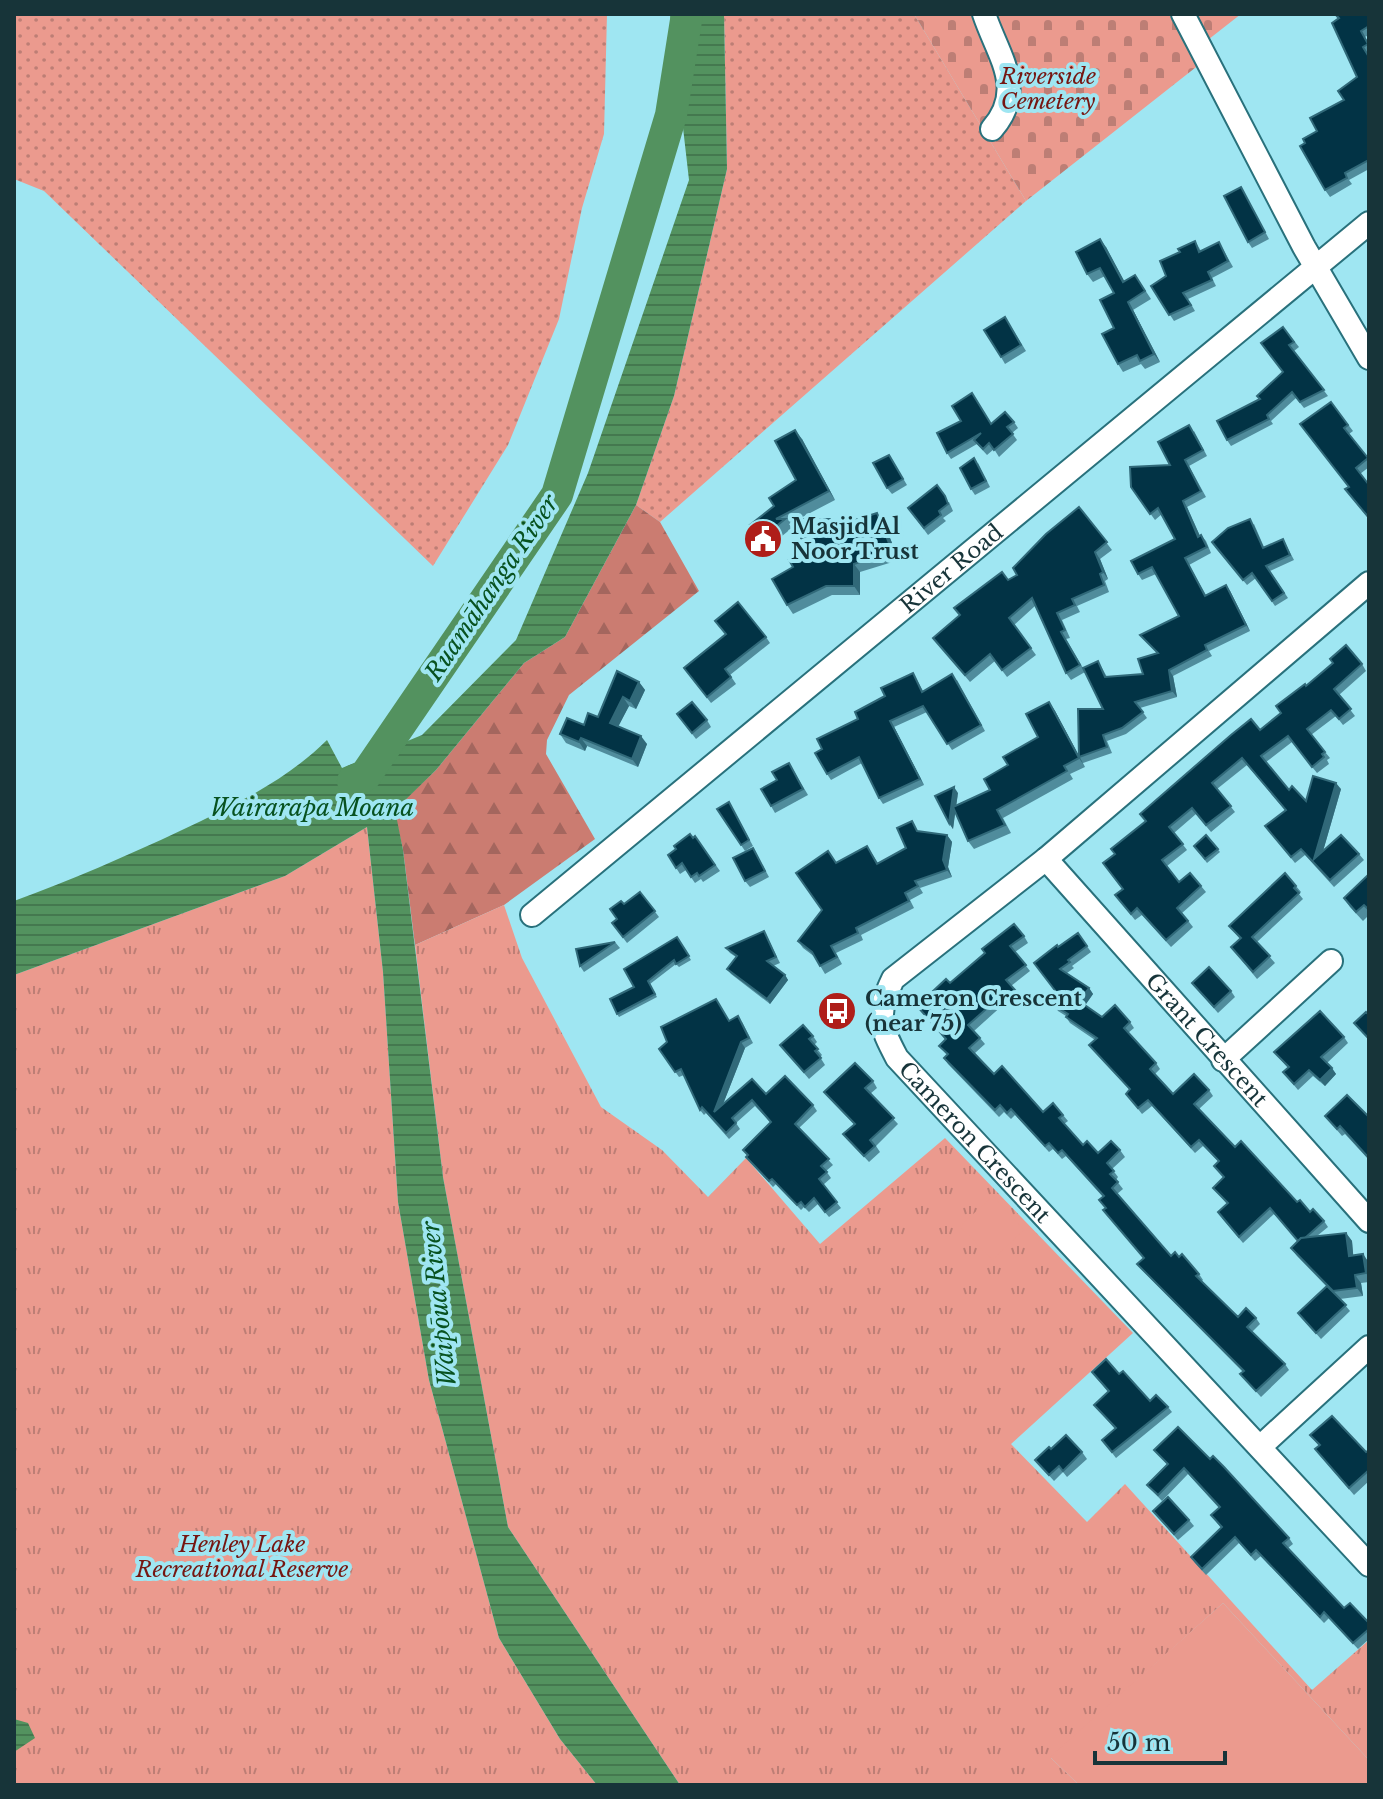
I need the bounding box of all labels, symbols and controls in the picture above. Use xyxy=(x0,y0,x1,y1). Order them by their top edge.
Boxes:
park label: Riverside Cemetery xyxy=(999,63,1096,115)
water label: Ruamāhanga River xyxy=(418,489,565,687)
place label: Masjid Al Noor Trust xyxy=(791,513,919,565)
public building icon: Masjid Al Noor Trust xyxy=(742,518,784,560)
street label: River Road xyxy=(895,518,1009,619)
water label: Wairarapa Moana xyxy=(210,793,414,822)
street label: Grant Crescent xyxy=(1140,967,1274,1113)
place label: Cameron Crescent (near 75) xyxy=(865,985,1082,1037)
bus stop icon: Cameron Crescent (near 75) xyxy=(816,990,858,1032)
street label: Cameron Crescent xyxy=(893,1056,1057,1229)
water label: Waipōua River xyxy=(415,1219,462,1388)
park label: Henley Lake Recreational Reserve xyxy=(135,1531,348,1583)
scale bar xyxy=(1095,1715,1225,1765)
text: 50 m xyxy=(1107,1728,1171,1757)

